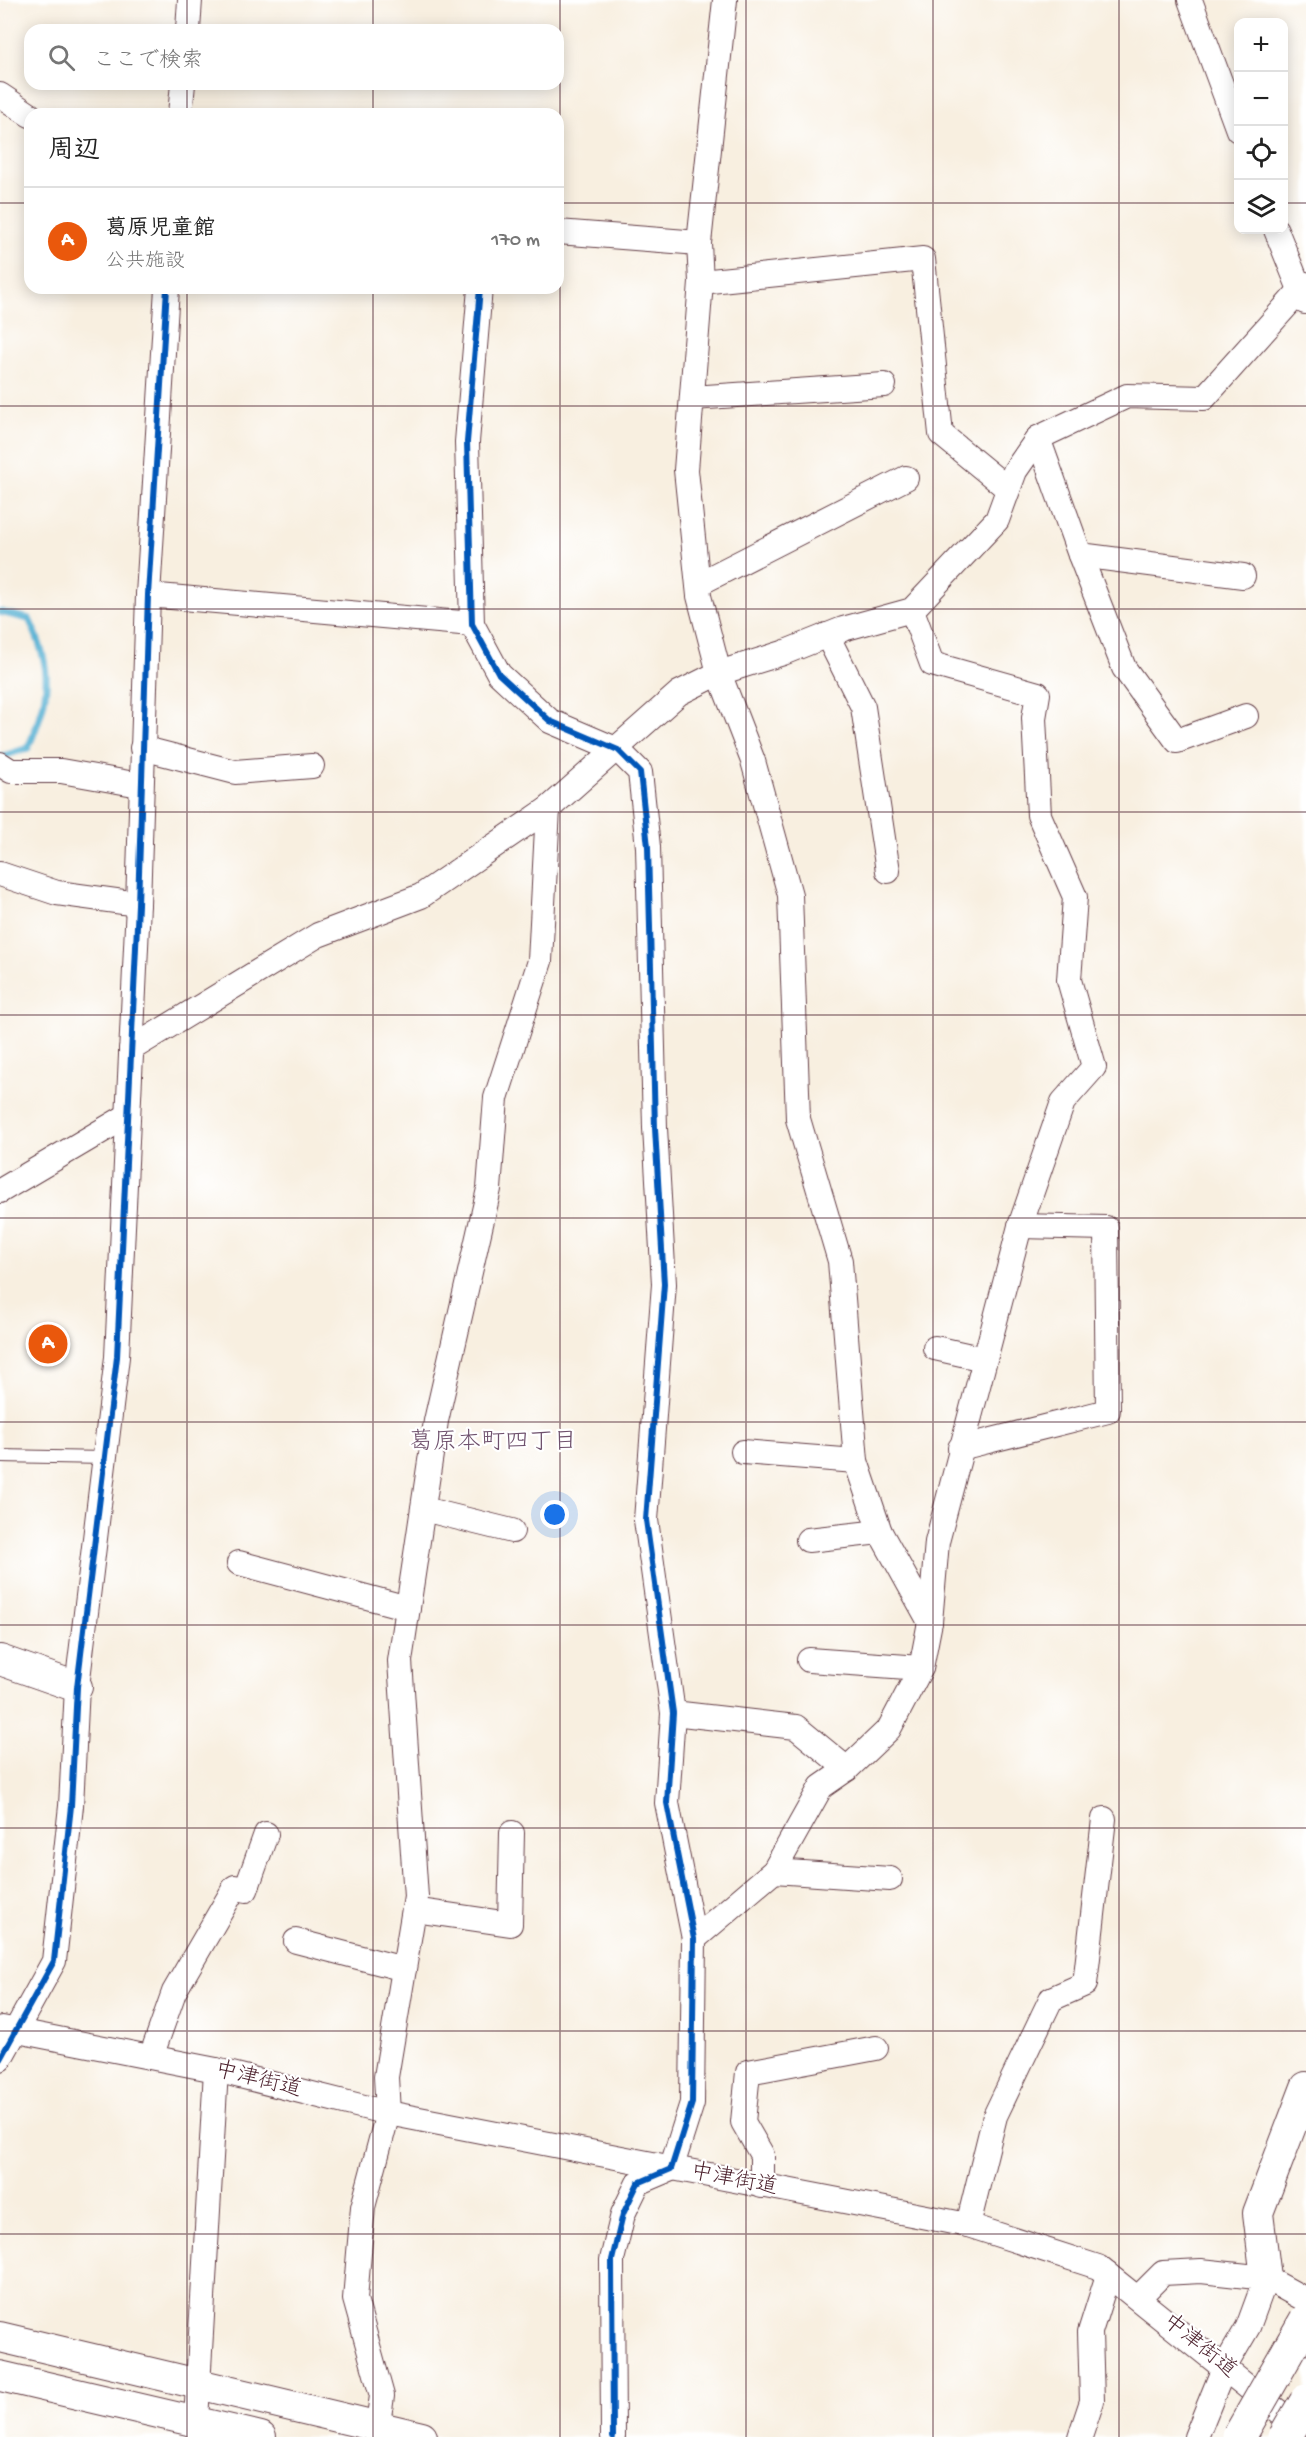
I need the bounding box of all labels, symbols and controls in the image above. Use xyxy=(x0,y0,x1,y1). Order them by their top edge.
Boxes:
map controls xyxy=(1234,18,1288,234)
button: + xyxy=(1234,18,1288,72)
search box xyxy=(24,24,564,90)
icon: search xyxy=(45,41,78,74)
text: ここで検索 xyxy=(93,49,203,75)
button: − xyxy=(1234,72,1288,126)
button: locate xyxy=(1234,126,1288,180)
text: 周辺 xyxy=(48,137,100,168)
button: layers xyxy=(1234,180,1288,234)
text: 葛原児童館 xyxy=(105,217,215,243)
text: A xyxy=(62,230,73,253)
text: 170 m xyxy=(491,230,540,253)
text: 公共施設 xyxy=(105,251,185,274)
pin: A xyxy=(28,1322,68,1366)
district label: 葛原本町四丁目 xyxy=(409,1428,577,1458)
your location xyxy=(540,1500,569,1529)
street label: 中津街道 xyxy=(212,2056,304,2104)
street label: 中津街道 xyxy=(688,2158,780,2202)
street label: 中津街道 xyxy=(1157,2308,1243,2385)

